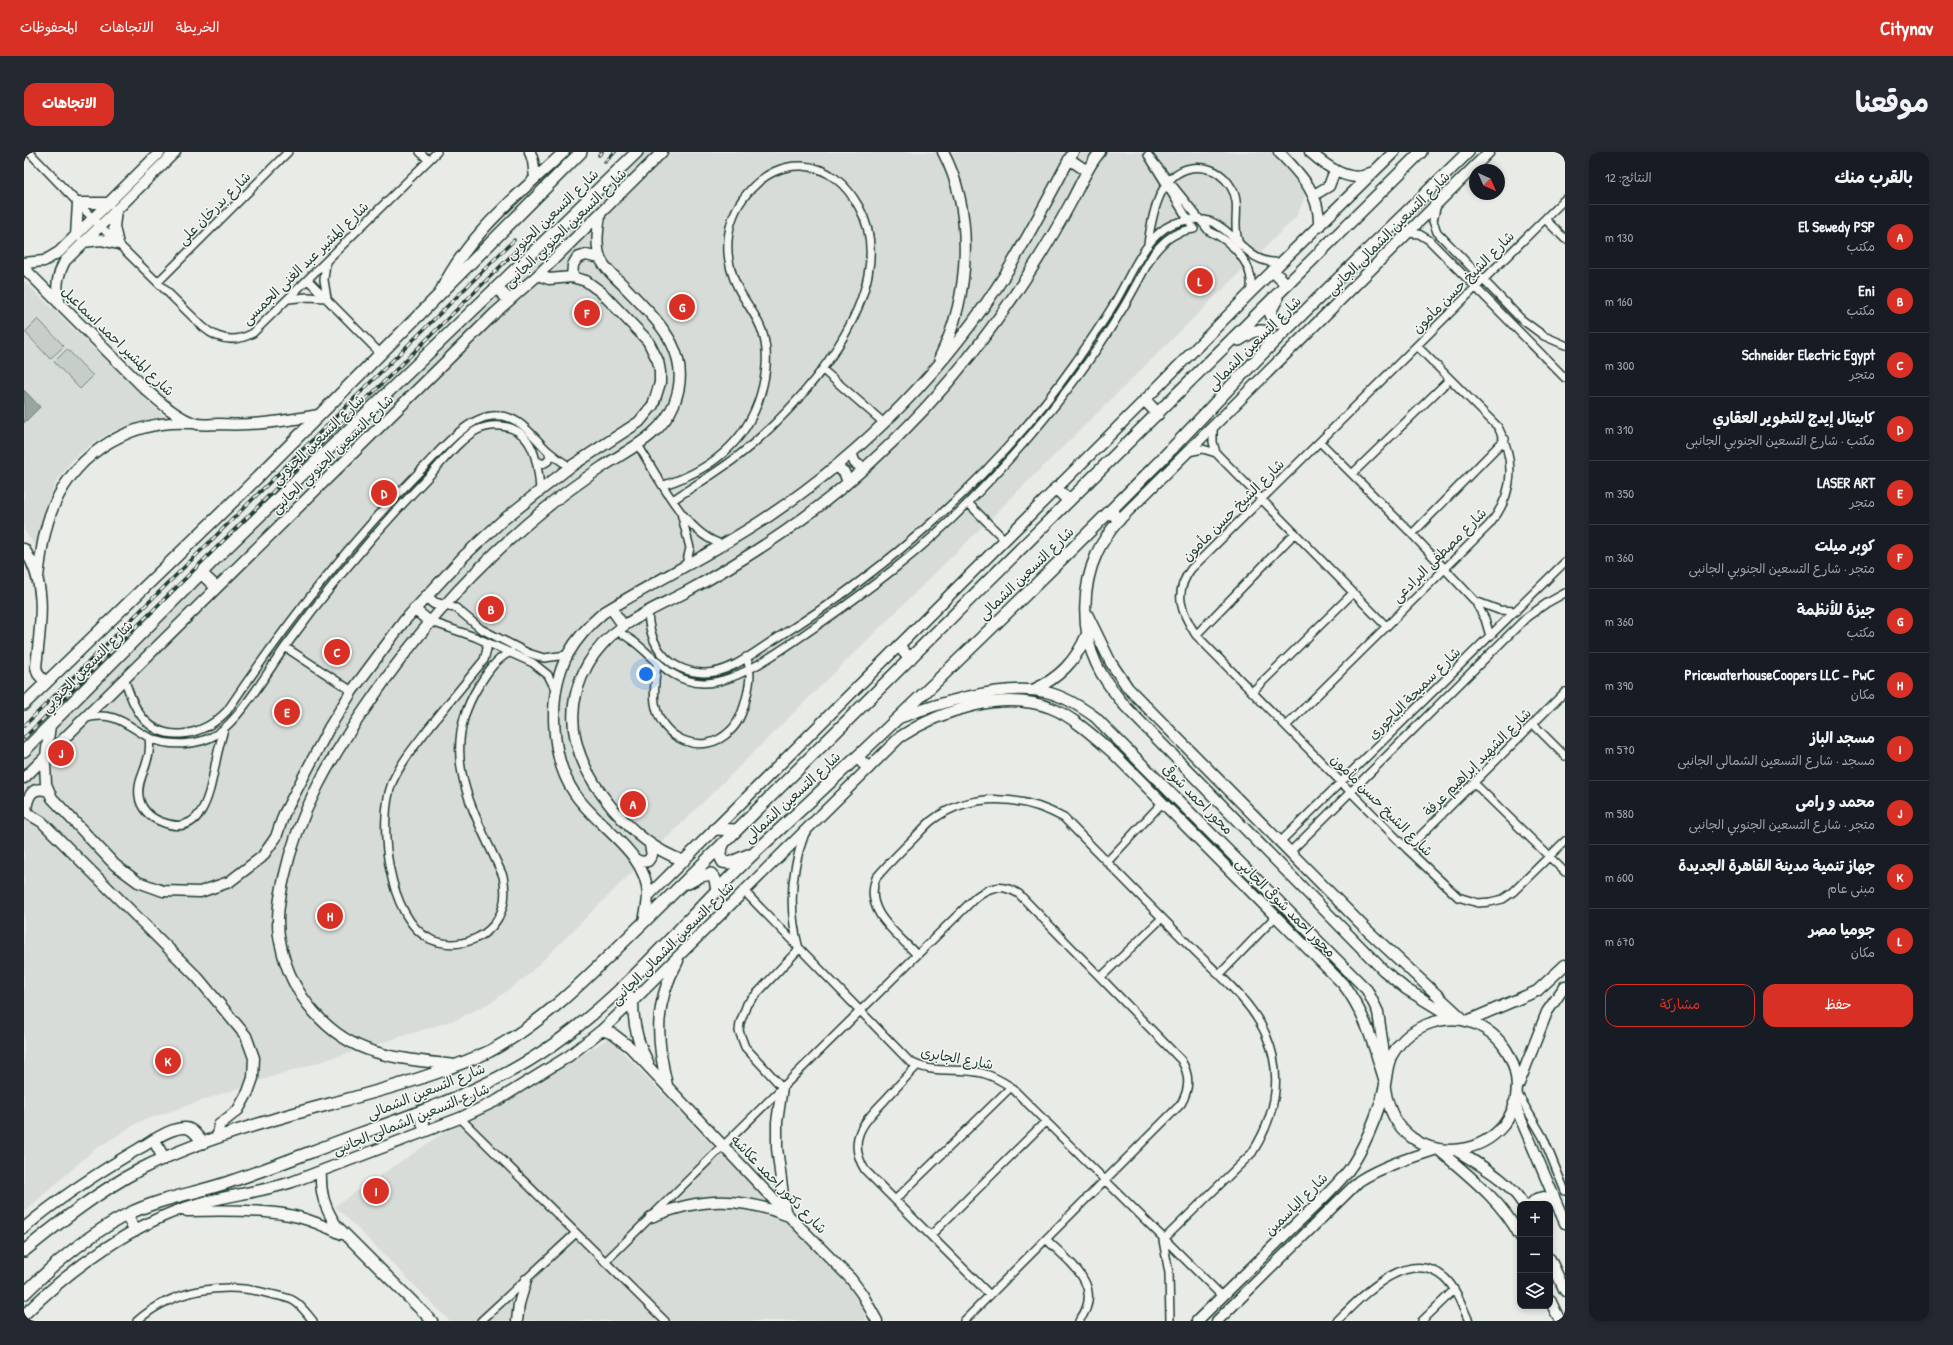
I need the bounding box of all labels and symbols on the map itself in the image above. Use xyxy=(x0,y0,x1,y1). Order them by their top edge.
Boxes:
street label: شارع التسعين الجنوبي الجانبى xyxy=(499,164,633,294)
street label: شارع التسعين الجنوبي xyxy=(501,164,605,266)
north arrow xyxy=(1469,164,1505,200)
street label: شارع بدرخان على xyxy=(173,167,255,249)
street label: شارع التسعين الشمالى الجانبى xyxy=(1322,167,1454,299)
street label: شارع المشير عبد الغنى الجمسى xyxy=(237,197,373,329)
street label: شارع الشيخ حسن مأمون xyxy=(1407,226,1519,338)
pin: L xyxy=(1187,266,1213,296)
street label: شارع المشير احمد اسماعيل xyxy=(57,282,179,400)
street label: شارع التسعين الشمالى xyxy=(1202,291,1306,395)
pin: G xyxy=(669,292,695,322)
pin: F xyxy=(574,298,600,328)
street label: شارع التسعين الجنوبي xyxy=(267,389,371,491)
street label: شارع التسعين الجنوبي الجانبى xyxy=(266,390,400,520)
street label: شارع الشيخ حسن مأمون xyxy=(1177,454,1289,566)
pin: D xyxy=(371,478,397,508)
street label: شارع مصطفى البرادعى xyxy=(1387,503,1491,607)
street label: شارع التسعين الشمالى xyxy=(974,522,1078,624)
pin: B xyxy=(478,594,504,624)
street label: شارع التسعين الجنوبي xyxy=(37,616,140,719)
pin: C xyxy=(324,637,350,667)
street label: شارع سميحة الباجورى xyxy=(1363,642,1465,744)
your location xyxy=(636,664,656,684)
pin: E xyxy=(274,697,300,727)
street label: شارع الشهيد إبراهيم عرفة xyxy=(1418,703,1536,821)
pin: J xyxy=(48,738,74,768)
street label: شارع التسعين الشمالى xyxy=(739,747,845,847)
street label: شارع الشيخ حسن مأمون xyxy=(1326,749,1438,861)
street label: محور احمد شوقى xyxy=(1159,759,1238,838)
pin: A xyxy=(620,789,646,819)
street label: محور احمد شوقى الجانبى xyxy=(1231,852,1341,962)
street label: شارع التسعين الشمالى الجانبى xyxy=(606,877,738,1009)
pin: H xyxy=(317,901,343,931)
street label: شارع الجابرى xyxy=(919,1042,995,1074)
pin: K xyxy=(155,1046,181,1076)
street label: شارع التسعين الشمالى xyxy=(364,1058,488,1124)
street label: شارع التسعين الشمالى الجانبى xyxy=(330,1078,492,1160)
street label: شارع دكتور احمد عكاشه xyxy=(726,1130,832,1238)
street label: شارع الياسمين xyxy=(1260,1168,1332,1240)
pin: I xyxy=(363,1176,389,1206)

